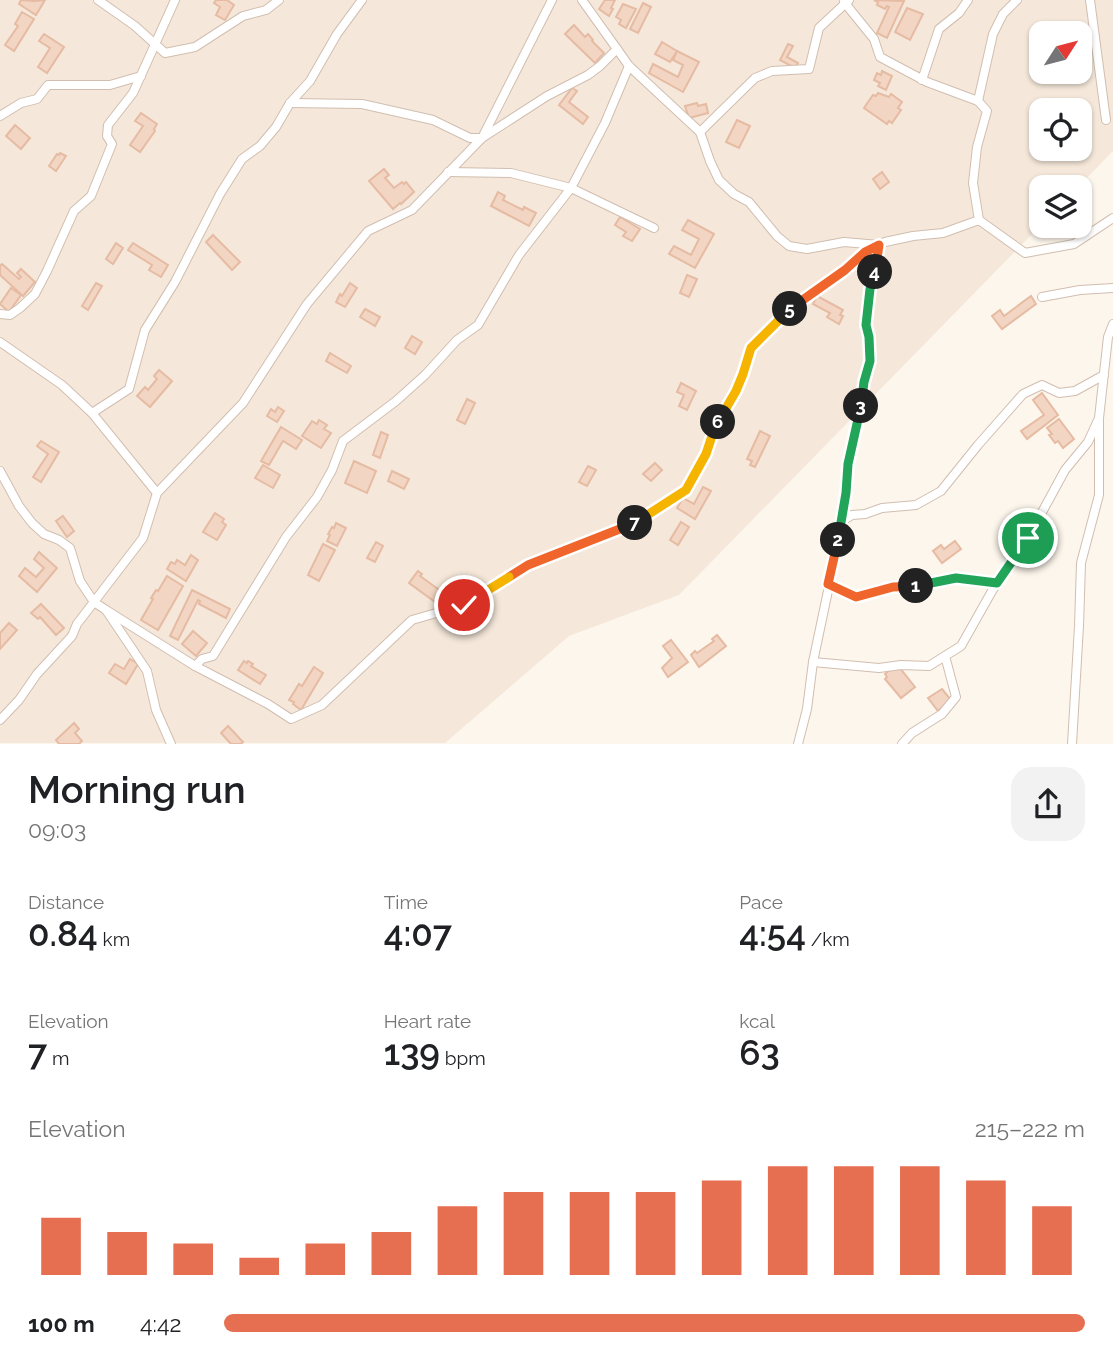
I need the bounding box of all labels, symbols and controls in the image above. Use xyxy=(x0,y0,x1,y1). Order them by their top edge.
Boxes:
north arrow xyxy=(1029,21,1092,84)
map controls xyxy=(1029,21,1092,238)
button: locate xyxy=(1029,98,1092,161)
button: layers xyxy=(1029,175,1092,238)
pin: 4 xyxy=(858,254,892,290)
text: 4 xyxy=(869,260,880,282)
pin: 5 xyxy=(772,292,808,326)
text: 5 xyxy=(784,297,795,319)
pin: 3 xyxy=(844,388,878,424)
text: 3 xyxy=(855,394,866,416)
pin: 6 xyxy=(700,404,736,440)
text: 6 xyxy=(712,410,723,432)
pin: 7 xyxy=(618,505,652,540)
pin xyxy=(998,508,1058,568)
text: 7 xyxy=(629,511,640,533)
icon: arrive xyxy=(1009,519,1047,557)
pin: 2 xyxy=(820,522,856,558)
text: 2 xyxy=(832,528,843,550)
pin: 1 xyxy=(898,568,934,604)
text: 1 xyxy=(911,574,920,596)
pin xyxy=(434,575,494,635)
icon: check xyxy=(445,586,483,624)
text: Morning run xyxy=(28,767,246,812)
button: share xyxy=(1011,767,1085,841)
text: 09:03 xyxy=(28,816,86,843)
text: Distance xyxy=(28,891,104,913)
text: Time xyxy=(384,891,428,913)
text: Pace xyxy=(739,891,783,913)
text: 0.84 xyxy=(28,913,98,954)
text: 4:07 xyxy=(384,913,452,954)
text: 4:54 xyxy=(739,913,806,954)
text: km xyxy=(98,928,130,950)
text: /km xyxy=(806,928,850,950)
text: Elevation xyxy=(28,1010,109,1032)
text: Heart rate xyxy=(384,1010,471,1032)
text: kcal xyxy=(739,1010,775,1032)
text: 7 xyxy=(28,1032,47,1073)
text: 139 xyxy=(384,1032,440,1073)
text: 63 xyxy=(739,1032,780,1073)
text: m xyxy=(47,1047,70,1069)
text: bpm xyxy=(440,1047,486,1069)
text: Elevation xyxy=(28,1115,126,1142)
text: 215–222 m xyxy=(975,1115,1085,1142)
text: 100 m xyxy=(28,1310,95,1337)
text: 4:42 xyxy=(140,1310,181,1337)

